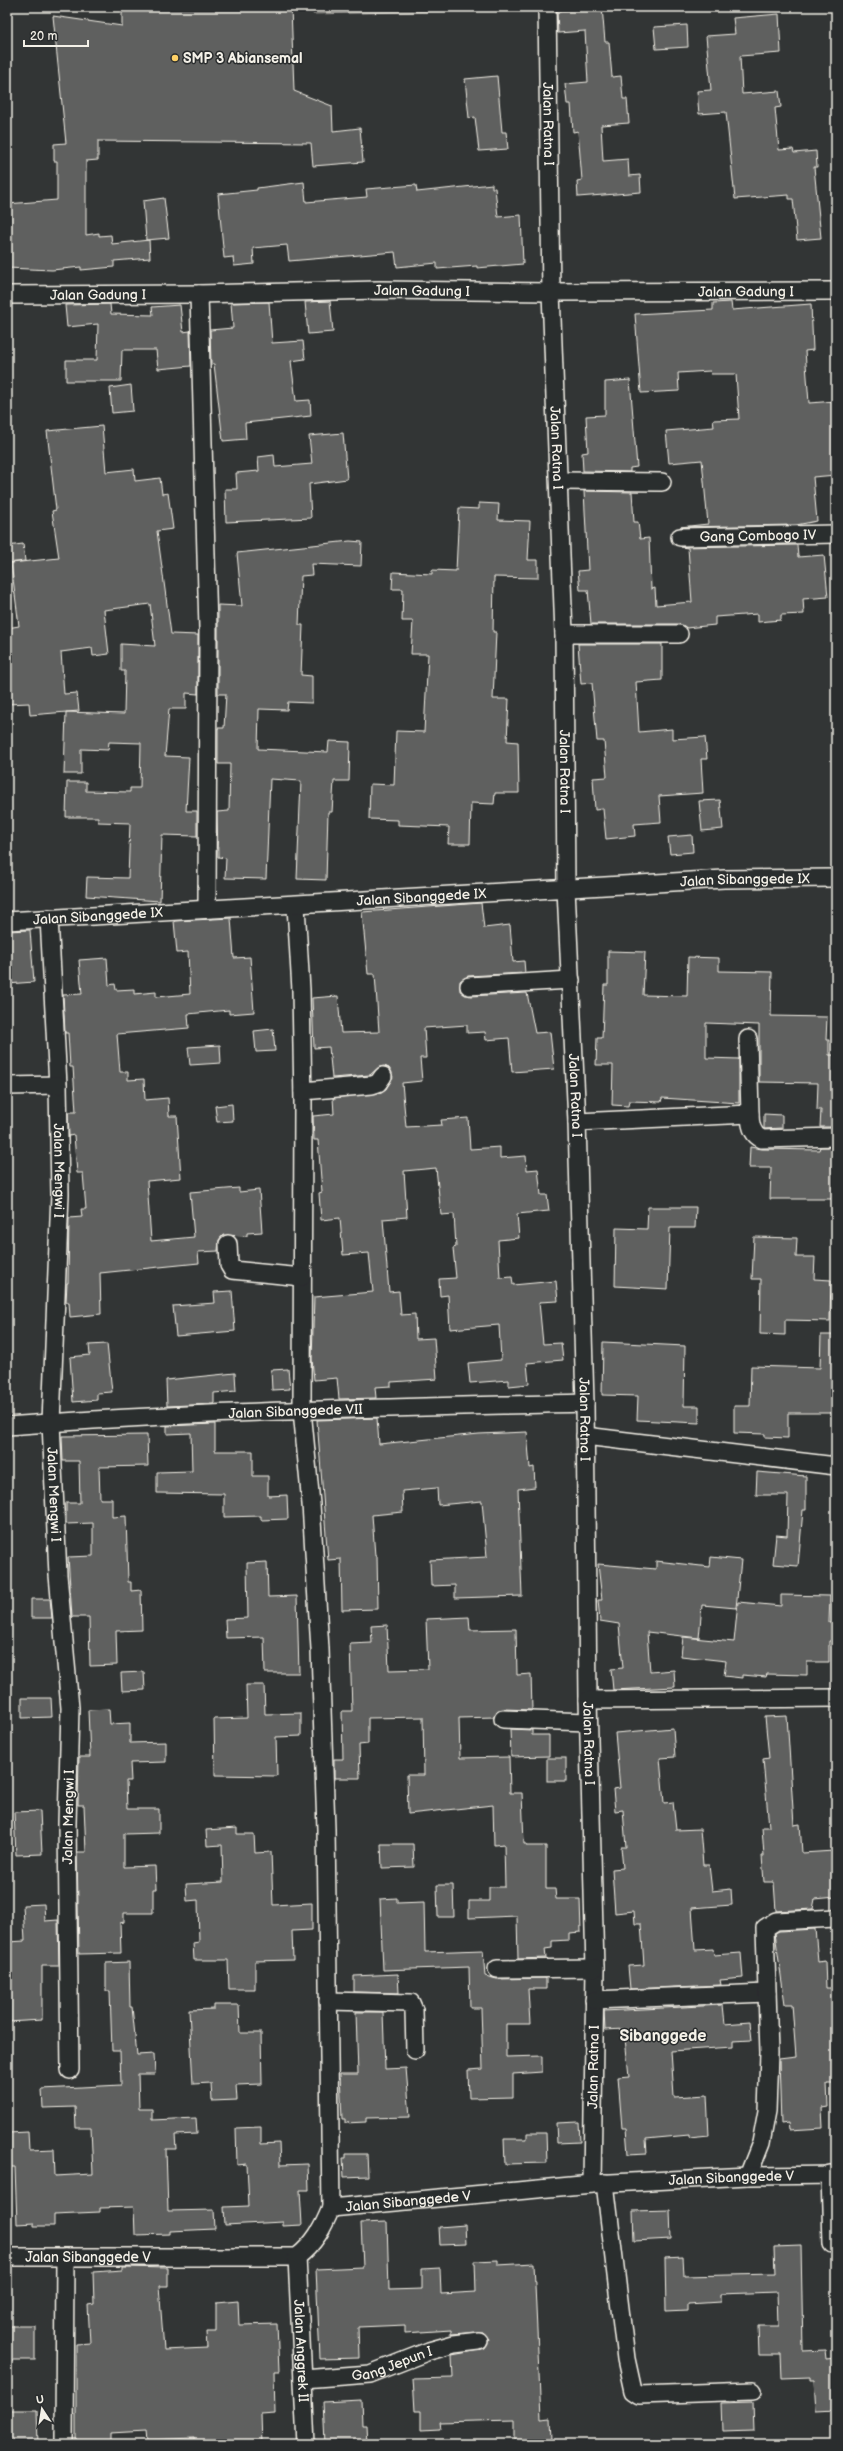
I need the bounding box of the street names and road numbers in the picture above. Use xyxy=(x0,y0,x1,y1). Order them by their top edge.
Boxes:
street label: Jalan Ratna I xyxy=(539,82,557,166)
street label: Jalan Gadung I xyxy=(374,282,470,300)
street label: Jalan Gadung I xyxy=(698,283,794,300)
street label: Jalan Gadung I xyxy=(50,286,146,304)
street label: Jalan Ratna I xyxy=(546,406,567,490)
street label: Gang Combogo IV xyxy=(700,526,817,546)
street label: Jalan Ratna I xyxy=(556,730,573,814)
street label: Jalan Sibanggede IX xyxy=(679,870,810,891)
street label: Jalan Sibanggede IX xyxy=(356,885,487,910)
street label: Jalan Sibanggede IX xyxy=(33,904,163,928)
street label: Jalan Ratna I xyxy=(565,1053,585,1138)
street label: Jalan Mengwi I xyxy=(50,1123,68,1218)
street label: Jalan Ratna I xyxy=(575,1377,594,1461)
street label: Jalan Sibanggede VII xyxy=(228,1401,363,1422)
street label: Jalan Mengwi I xyxy=(43,1447,64,1542)
street label: Jalan Ratna I xyxy=(579,1701,598,1785)
street label: Jalan Mengwi I xyxy=(59,1770,78,1865)
street label: Jalan Ratna I xyxy=(584,2025,603,2109)
street label: Jalan Sibanggede V xyxy=(668,2167,795,2189)
street label: Jalan Sibanggede V xyxy=(345,2187,472,2216)
street label: Jalan Sibanggede V xyxy=(25,2249,151,2266)
street label: Jalan Anggrek II xyxy=(290,2299,312,2403)
street label: Gang Jepun I xyxy=(351,2343,434,2384)

